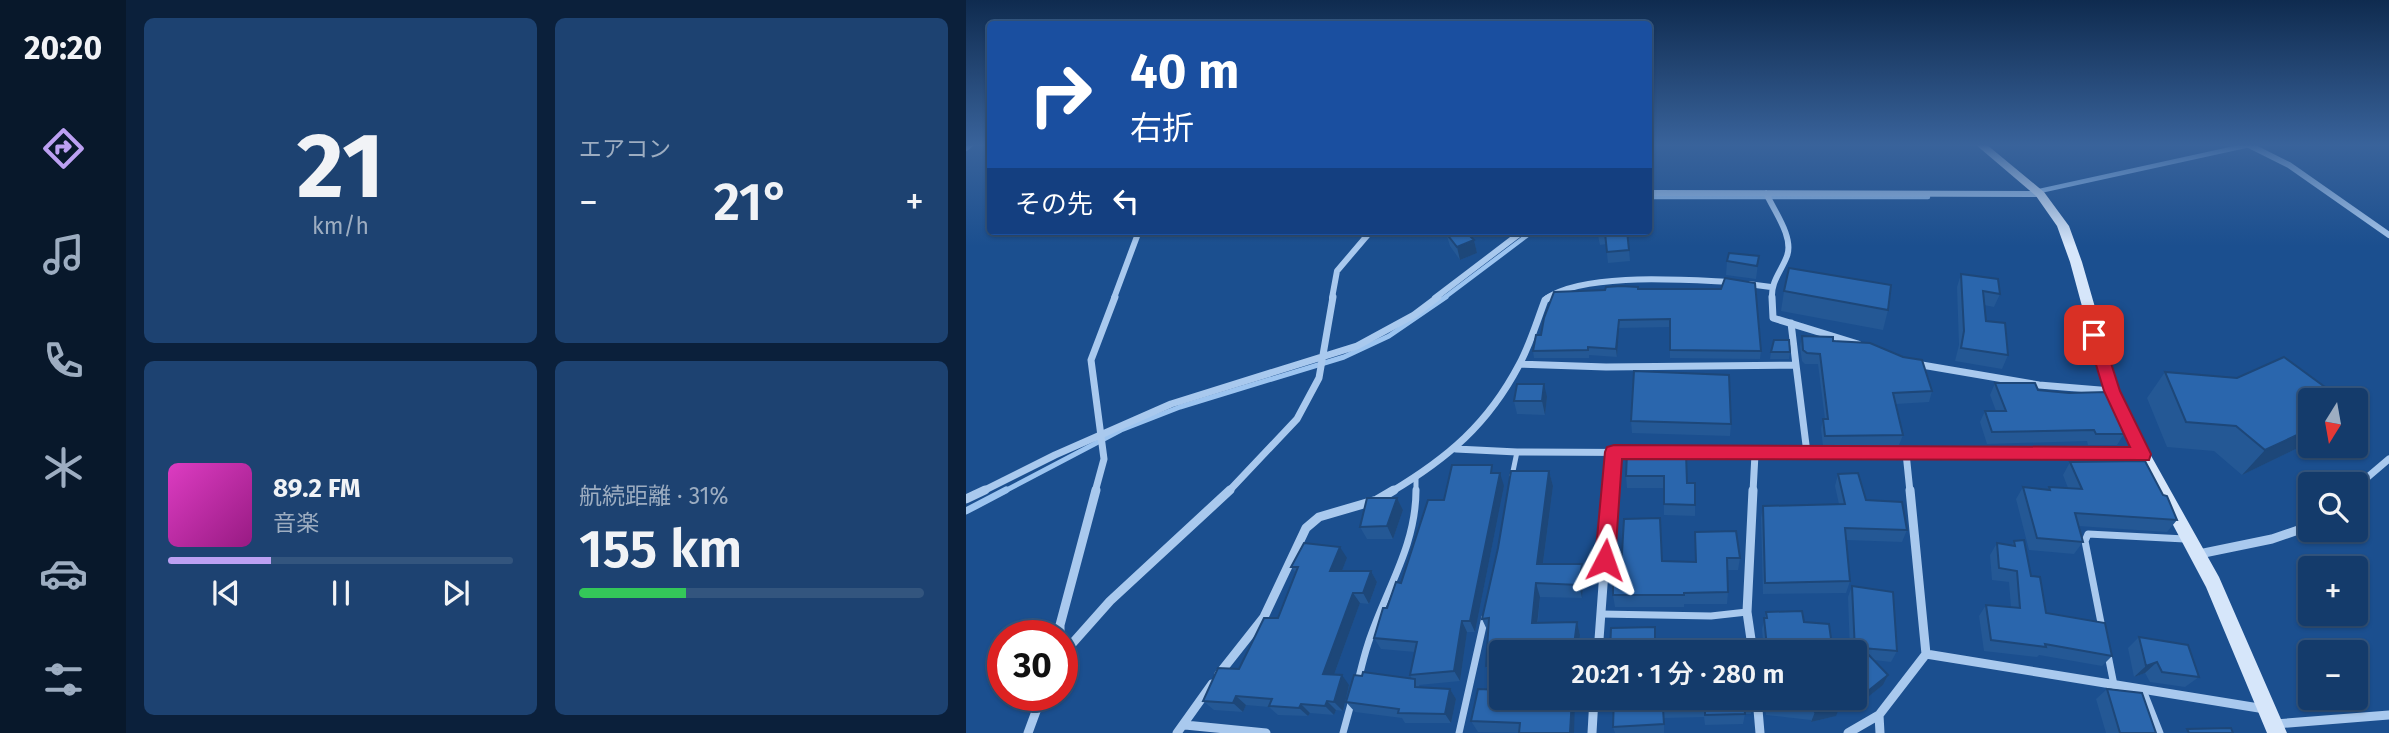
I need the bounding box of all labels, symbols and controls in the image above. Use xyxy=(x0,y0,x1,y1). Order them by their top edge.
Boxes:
text: 20:20 xyxy=(24,29,102,67)
text: 40 m xyxy=(1130,42,1239,101)
icon: right xyxy=(1015,49,1106,140)
text: 右折 xyxy=(1130,109,1194,147)
text: 21 xyxy=(297,112,384,221)
icon: directions xyxy=(39,124,88,173)
text: エアコン xyxy=(579,135,671,163)
text: 21° xyxy=(713,171,790,234)
text: − xyxy=(579,179,598,225)
text: + xyxy=(905,179,924,225)
icon: left xyxy=(1107,182,1145,220)
text: その先 xyxy=(1015,189,1093,220)
text: km/h xyxy=(312,212,369,240)
icon: music xyxy=(39,230,88,279)
pin xyxy=(2064,305,2124,365)
icon: arrive xyxy=(2075,316,2113,354)
icon: phone xyxy=(39,336,88,385)
north arrow xyxy=(2298,388,2368,458)
map controls xyxy=(2298,388,2368,710)
icon: climate xyxy=(39,443,88,492)
button: search xyxy=(2298,472,2368,542)
text: 89.2 FM xyxy=(273,473,361,504)
text: 航続距離 · 31% xyxy=(579,482,729,510)
text: 音楽 xyxy=(273,509,319,537)
text: 155 km xyxy=(579,518,742,581)
position arrow xyxy=(1568,523,1642,597)
icon: car xyxy=(39,549,88,598)
button: + xyxy=(2298,556,2368,626)
icon: previous xyxy=(207,574,245,612)
icon: pause xyxy=(322,574,360,612)
icon: next xyxy=(437,574,475,612)
speed limit sign: 30 xyxy=(987,620,1078,711)
button: − xyxy=(2298,640,2368,710)
icon: filters xyxy=(39,655,88,704)
text: 20:21 · 1 分 · 280 m xyxy=(1572,659,1784,690)

